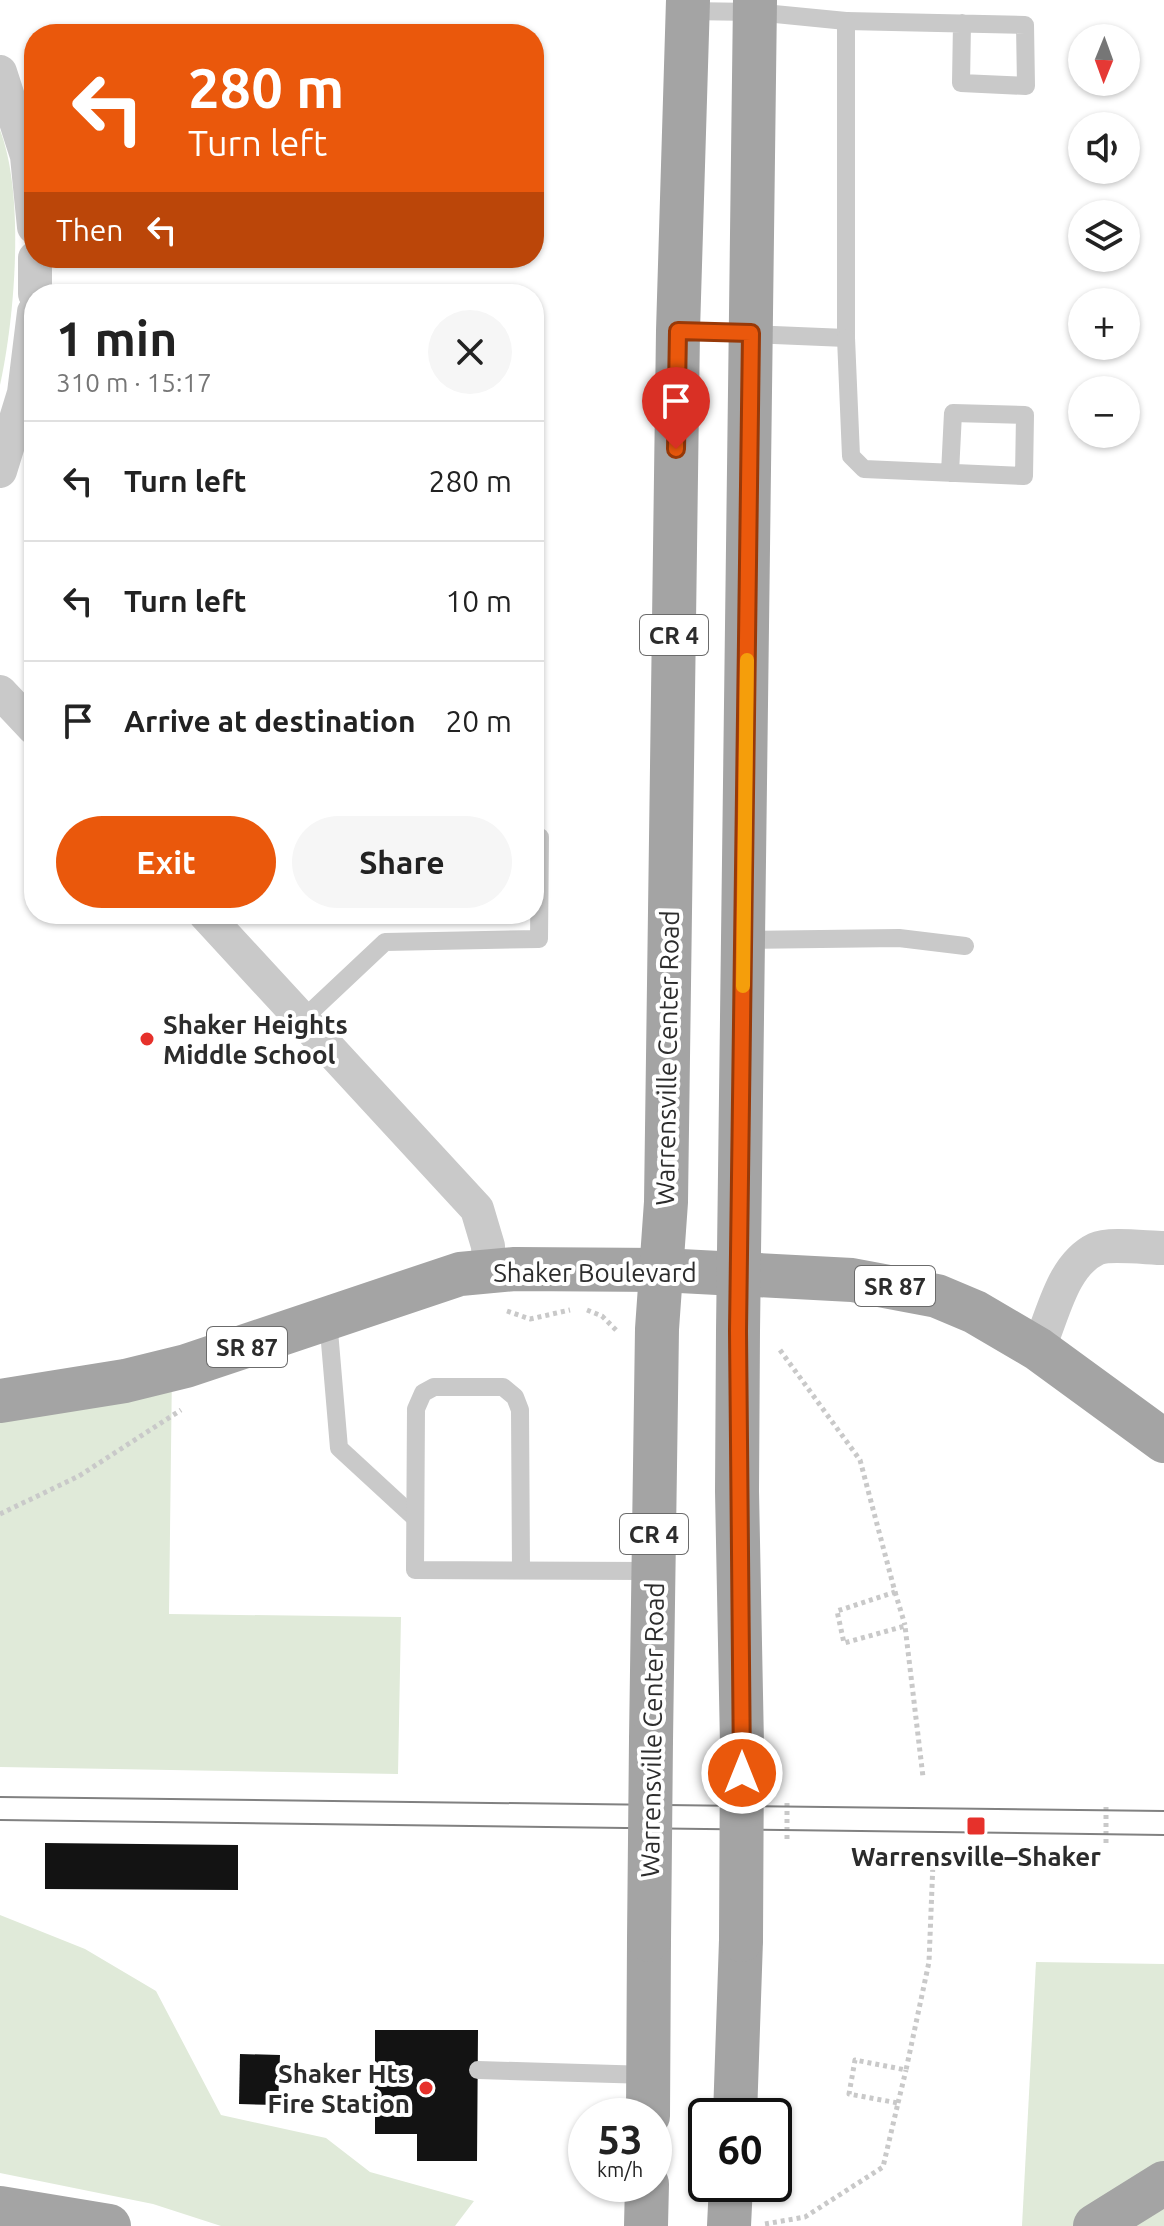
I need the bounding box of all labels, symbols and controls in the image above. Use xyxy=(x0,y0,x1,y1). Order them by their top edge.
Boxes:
north arrow xyxy=(1068,24,1140,96)
map controls xyxy=(1068,24,1140,448)
icon: left xyxy=(56,56,160,160)
text: 280 m xyxy=(188,56,344,119)
button: sound xyxy=(1068,112,1140,184)
text: Turn left xyxy=(188,122,327,163)
button: layers xyxy=(1068,200,1140,272)
icon: left xyxy=(140,208,184,252)
text: Then xyxy=(56,213,124,247)
button: + xyxy=(1068,288,1140,360)
button: close xyxy=(428,310,512,394)
text: 1 min xyxy=(56,311,177,365)
pin xyxy=(642,367,710,449)
text: 310 m · 15:17 xyxy=(56,368,212,397)
button: − xyxy=(1068,376,1140,448)
icon: arrive xyxy=(654,379,698,423)
icon: left xyxy=(56,459,100,503)
text: Turn left xyxy=(124,464,246,498)
text: 280 m xyxy=(428,464,512,498)
icon: left xyxy=(56,579,100,623)
text: Turn left xyxy=(124,584,246,618)
text: 10 m xyxy=(445,584,512,618)
road number: CR 4 xyxy=(640,615,708,655)
icon: arrive xyxy=(56,699,100,743)
text: Arrive at destination xyxy=(124,704,416,738)
text: 20 m xyxy=(445,704,512,738)
button: Exit xyxy=(56,816,276,908)
button: Share xyxy=(292,816,512,908)
street label: Warrensville Center Road xyxy=(650,910,684,1206)
place label: Shaker Heights Middle School xyxy=(163,1010,348,1069)
marker: Shaker Heights Middle School xyxy=(138,1030,156,1048)
street label: Shaker Boulevard xyxy=(493,1258,697,1287)
road number: SR 87 xyxy=(855,1266,935,1306)
road number: SR 87 xyxy=(207,1327,287,1367)
road number: CR 4 xyxy=(620,1514,688,1554)
street label: Warrensville Center Road xyxy=(635,1582,669,1878)
position arrow xyxy=(700,1731,784,1815)
marker: Warrensville–Shaker xyxy=(965,1815,987,1837)
place label: Warrensville–Shaker xyxy=(851,1842,1101,1871)
place label: Shaker Hts Fire Station xyxy=(268,2059,410,2118)
marker: Shaker Hts Fire Station xyxy=(417,2079,435,2097)
speed limit sign: 60 xyxy=(688,2098,792,2202)
text: 53 xyxy=(597,2117,643,2162)
text: km/h xyxy=(597,2158,643,2181)

